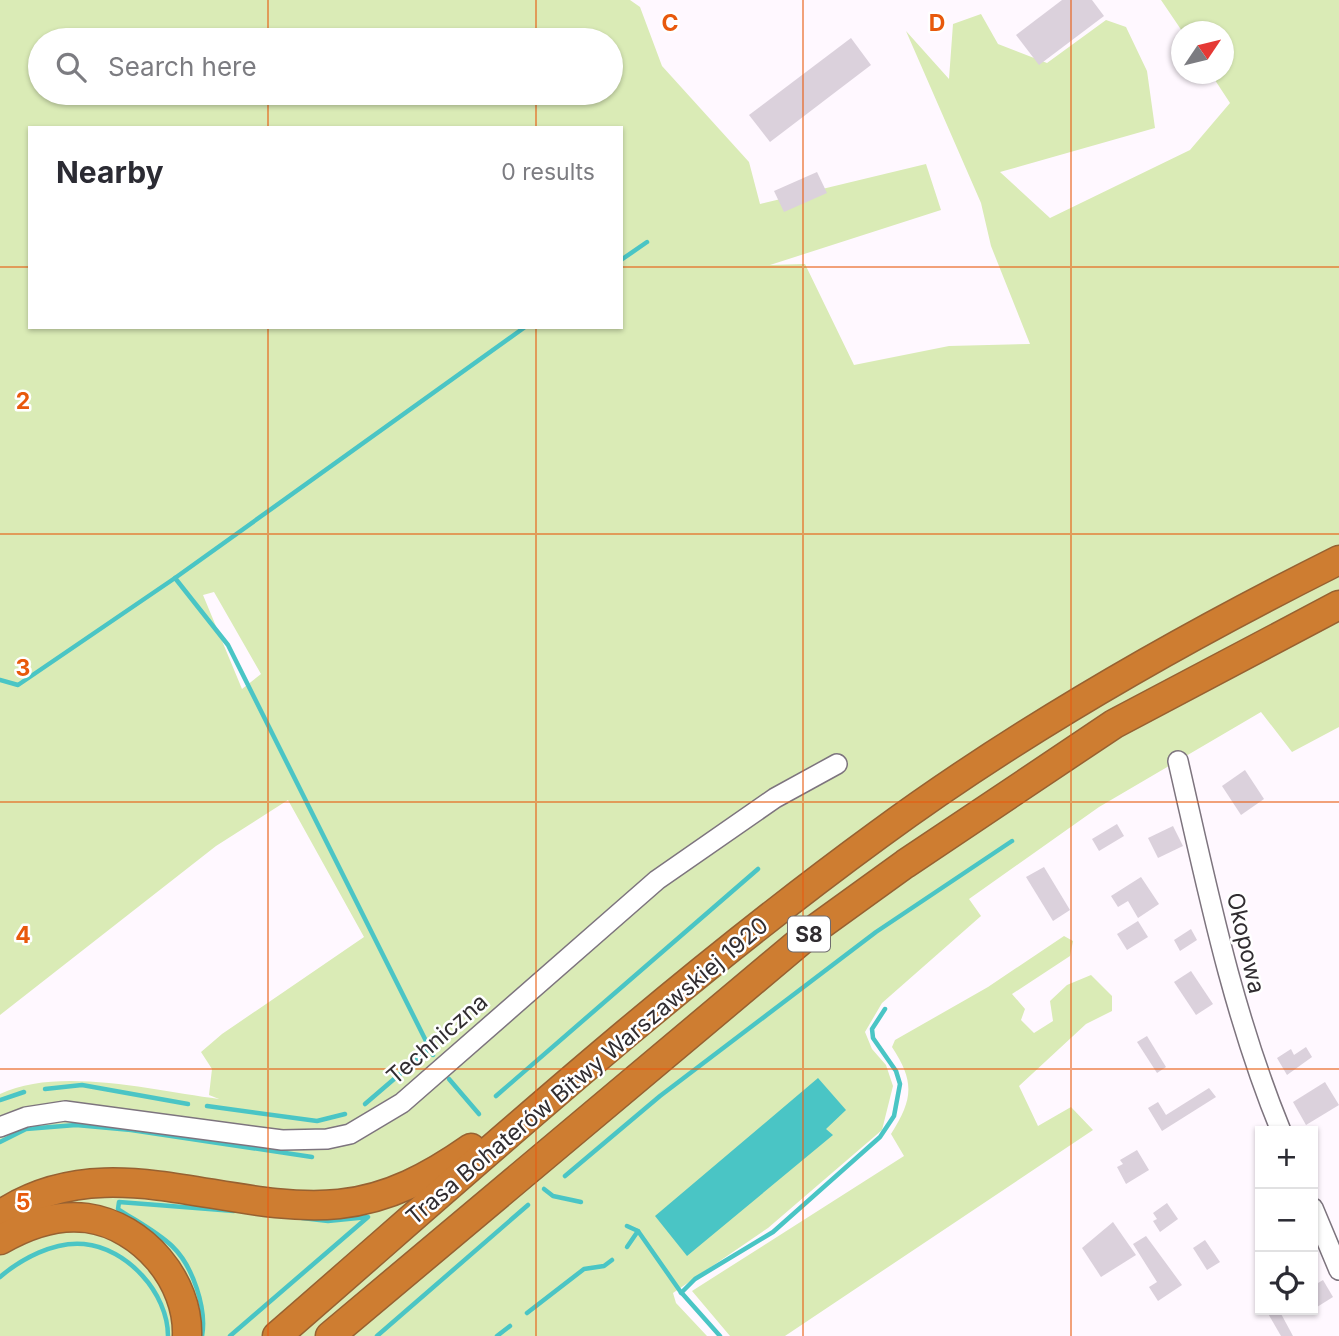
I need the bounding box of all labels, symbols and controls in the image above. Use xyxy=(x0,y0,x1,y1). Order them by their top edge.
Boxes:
text: C xyxy=(661,9,679,37)
text: D xyxy=(929,9,945,37)
north arrow xyxy=(1171,21,1234,84)
search box xyxy=(28,28,623,105)
icon: search xyxy=(52,48,90,86)
text: Search here xyxy=(108,51,257,82)
text: Nearby xyxy=(56,154,164,190)
text: 0 results xyxy=(501,158,595,186)
text: 2 xyxy=(16,387,30,415)
text: 3 xyxy=(16,654,30,682)
street label: Okopowa xyxy=(1221,890,1271,996)
street label: Trasa Bohaterów Bitwy Warszawskiej 1920 xyxy=(400,911,774,1231)
road number: S8 xyxy=(788,916,830,951)
text: 4 xyxy=(15,921,31,949)
street label: Techniczna xyxy=(381,988,493,1090)
map controls xyxy=(1255,1126,1318,1315)
button: + xyxy=(1255,1126,1318,1189)
text: 5 xyxy=(16,1188,30,1216)
button: − xyxy=(1255,1189,1318,1252)
button: locate xyxy=(1255,1252,1318,1315)

